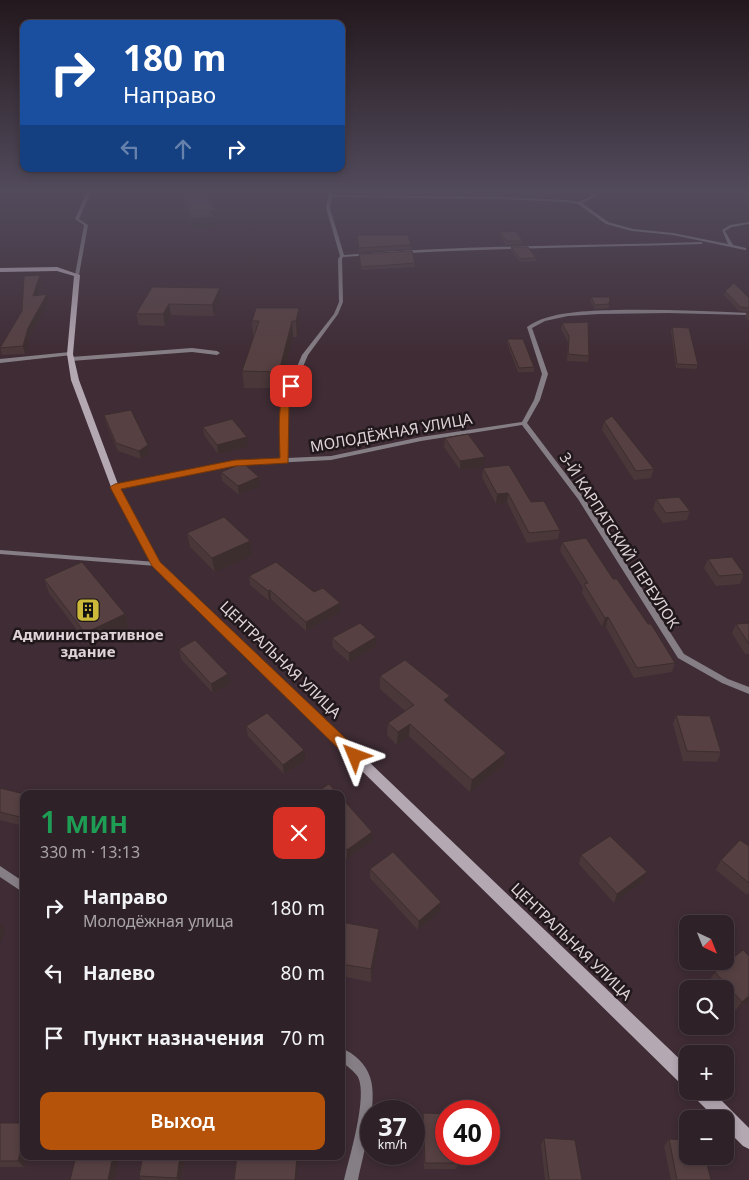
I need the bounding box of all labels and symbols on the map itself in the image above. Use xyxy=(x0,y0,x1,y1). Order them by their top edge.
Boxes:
pin xyxy=(270,365,312,407)
street label: МОЛОДЁЖНАЯ УЛИЦА xyxy=(309,408,474,456)
street label: 3-Й КАРПАТСКИЙ ПЕРЕУЛОК xyxy=(556,448,685,632)
street label: ЦЕНТРАЛЬНАЯ УЛИЦА xyxy=(216,596,346,722)
building icon: Административное здание xyxy=(75,597,101,623)
place label: Административное здание xyxy=(13,624,164,661)
position arrow xyxy=(328,729,380,781)
street label: ЦЕНТРАЛЬНАЯ УЛИЦА xyxy=(507,878,637,1004)
north arrow xyxy=(679,915,734,970)
speed limit sign: 40 xyxy=(435,1100,500,1165)

